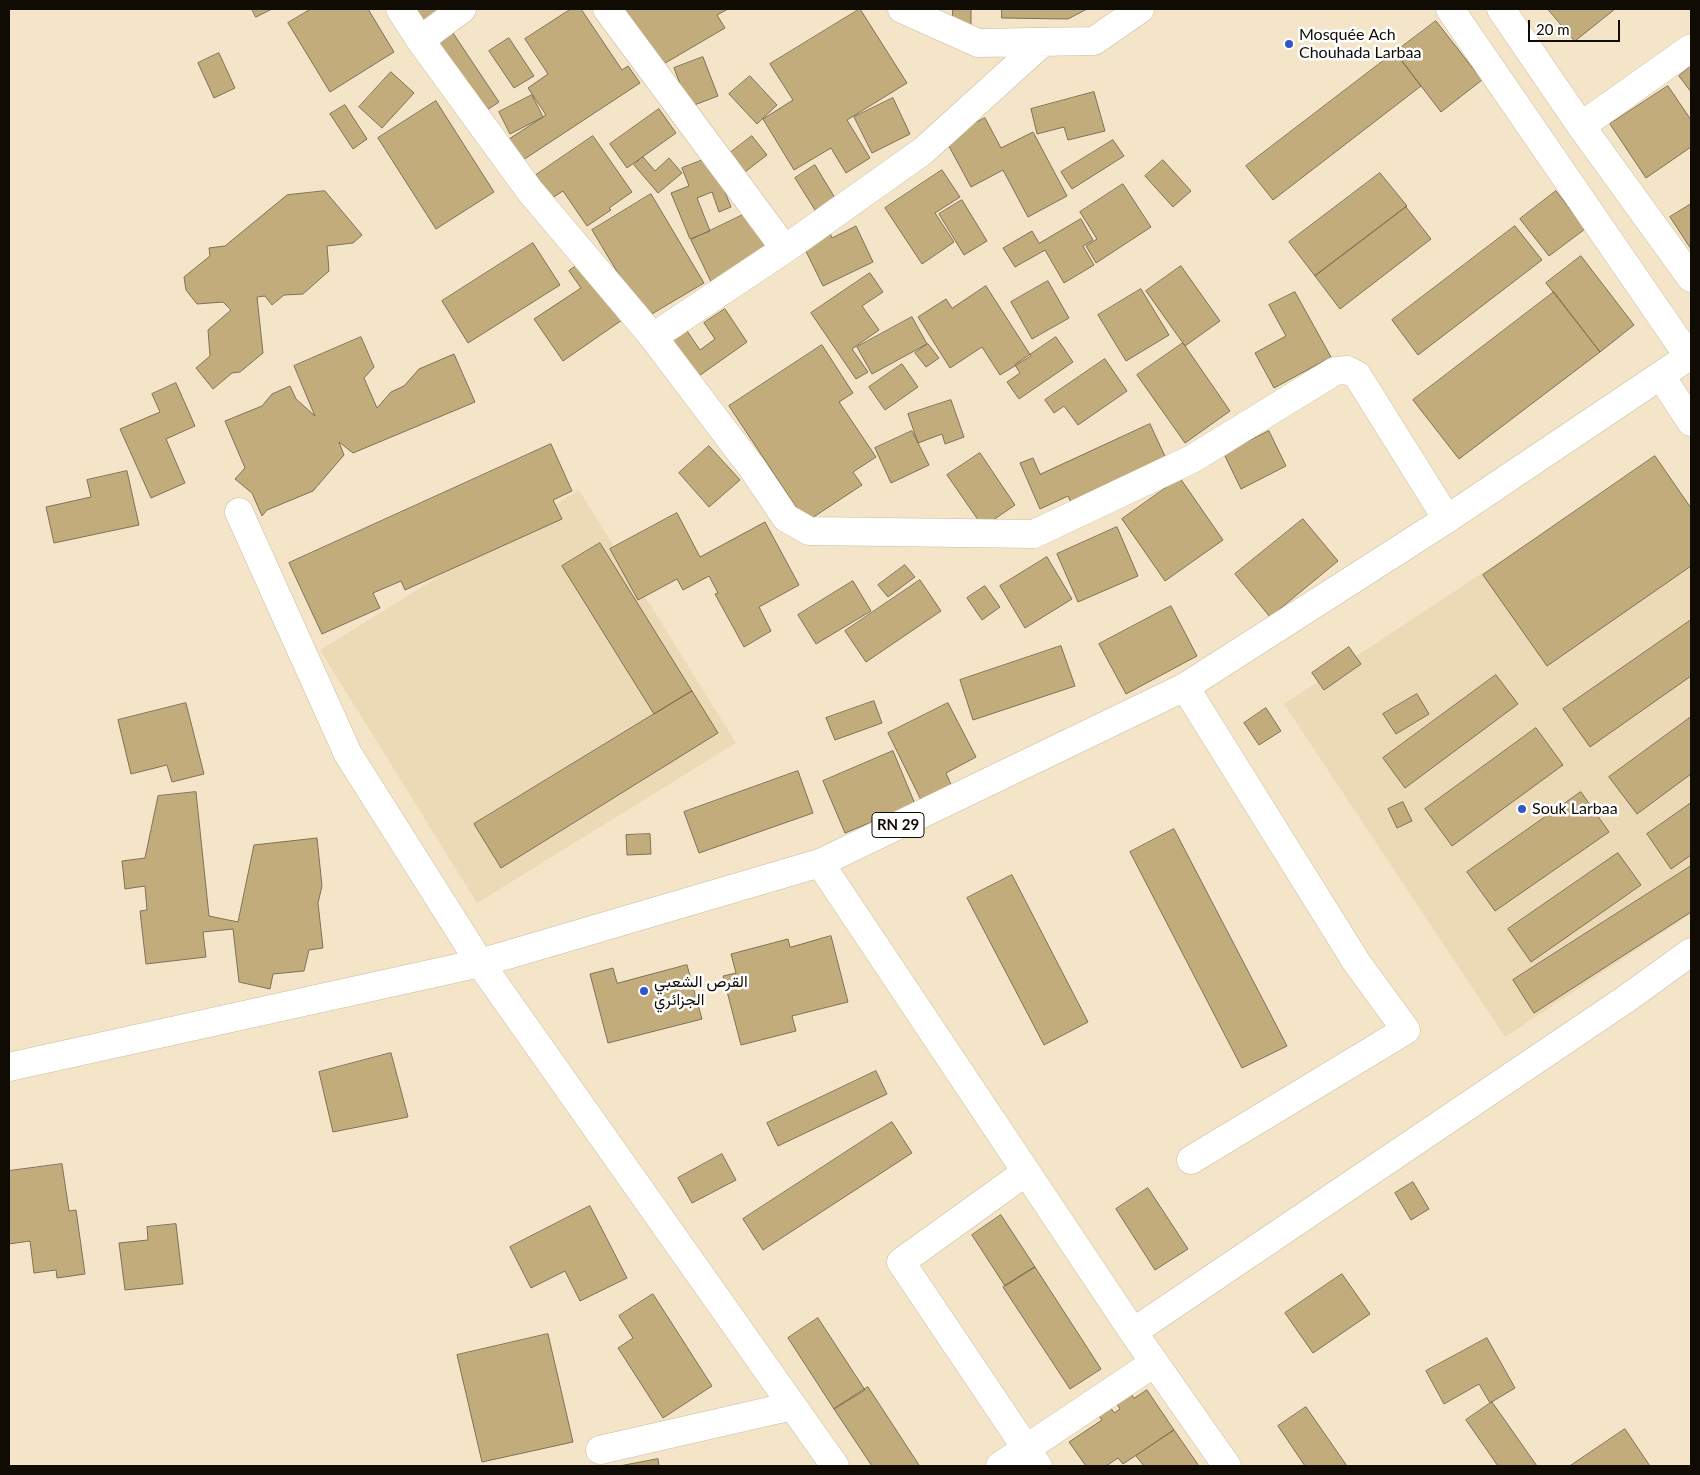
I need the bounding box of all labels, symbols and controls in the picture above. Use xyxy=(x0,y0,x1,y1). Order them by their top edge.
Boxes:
scale bar xyxy=(1530,10,1622,42)
text: 20 m xyxy=(1536,20,1570,38)
place label: Mosquée Ach Chouhada Larbaa xyxy=(1299,25,1421,63)
marker: Mosquée Ach Chouhada Larbaa xyxy=(1283,38,1295,50)
place label: Souk Larbaa xyxy=(1532,799,1618,819)
marker: Souk Larbaa xyxy=(1516,803,1528,815)
road number: RN 29 xyxy=(872,812,924,838)
place label: القرص الشعبي الجزائري xyxy=(654,972,748,1010)
marker: القرص الشعبي الجزائري xyxy=(638,985,650,997)

